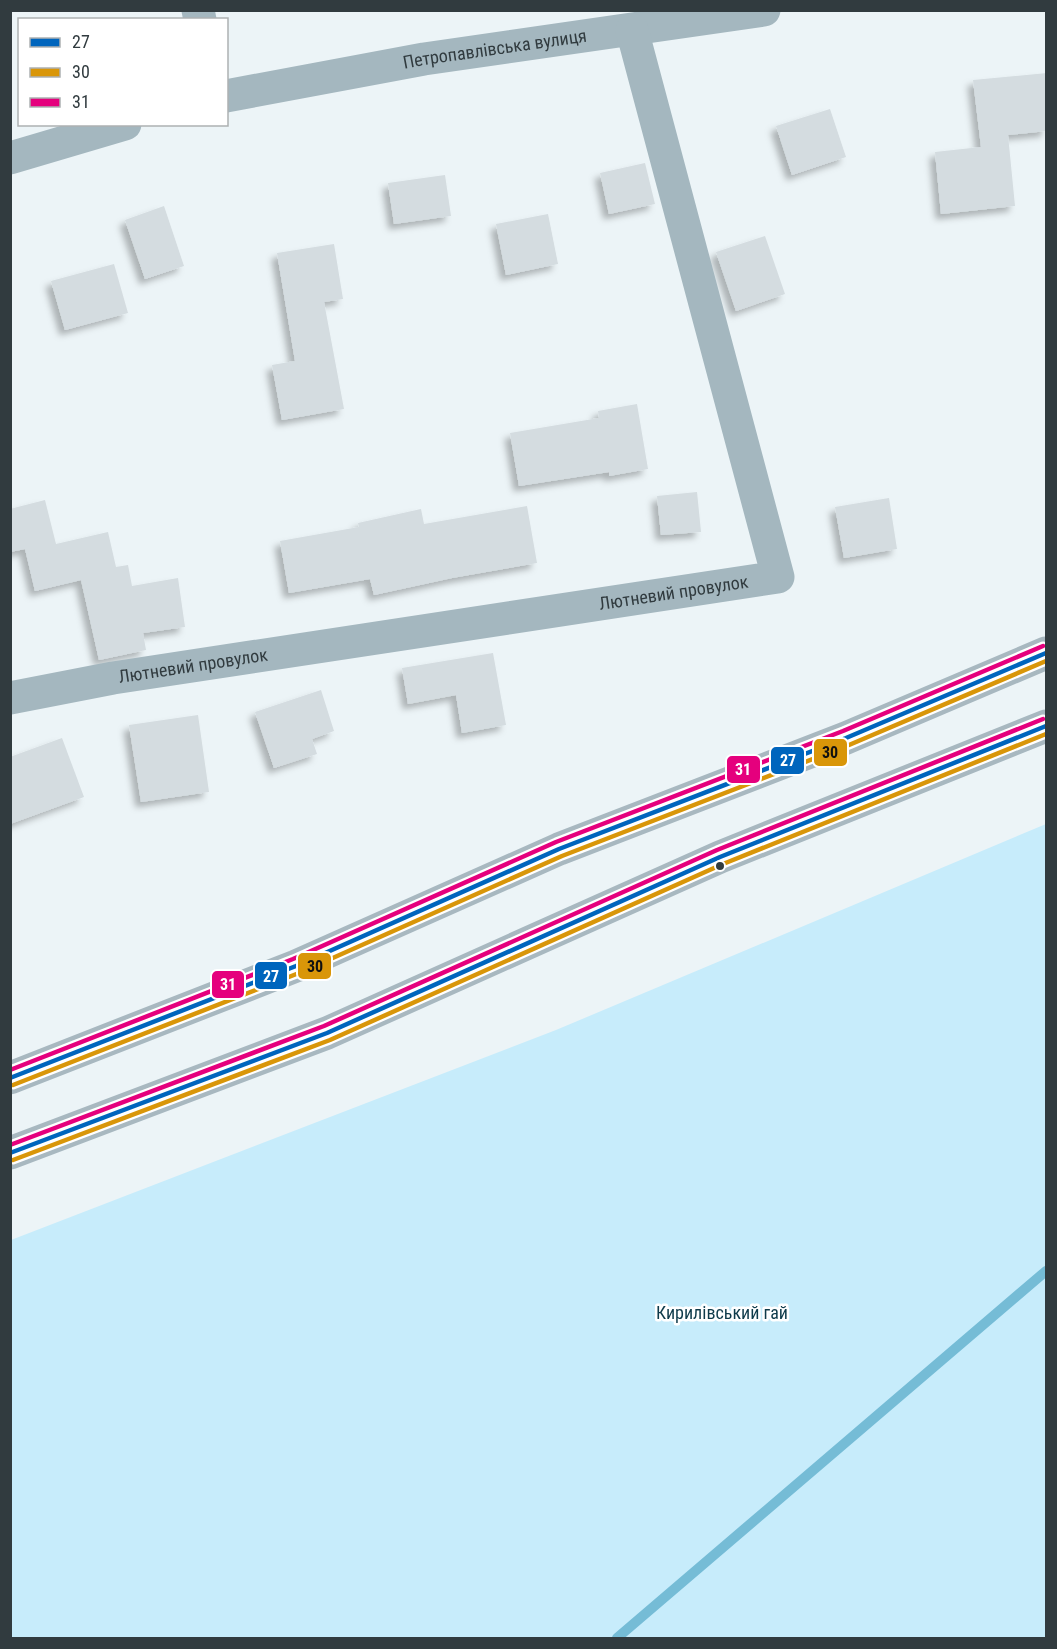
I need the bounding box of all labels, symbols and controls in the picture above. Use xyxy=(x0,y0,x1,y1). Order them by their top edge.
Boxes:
legend xyxy=(18,18,228,126)
street label: Петропавлівська вулиця xyxy=(401,25,588,73)
text: 27 xyxy=(72,31,90,52)
text: 30 xyxy=(72,61,90,82)
text: 31 xyxy=(72,91,90,112)
street label: Лютневий провулок xyxy=(597,571,750,614)
street label: Лютневий провулок xyxy=(117,644,270,687)
line badge: 30 xyxy=(813,738,848,767)
text: 30 xyxy=(822,743,838,762)
line badge: 27 xyxy=(770,746,805,775)
text: 27 xyxy=(780,751,796,770)
line badge: 31 xyxy=(726,755,761,784)
text: 31 xyxy=(735,760,751,779)
unlabelled marker xyxy=(714,860,726,872)
line badge: 30 xyxy=(297,952,332,980)
text: 30 xyxy=(307,957,323,976)
line badge: 27 xyxy=(254,961,288,990)
text: 27 xyxy=(263,967,279,986)
line badge: 31 xyxy=(211,970,245,999)
text: 31 xyxy=(220,975,236,994)
park label: Кирилівський гай xyxy=(656,1302,788,1323)

